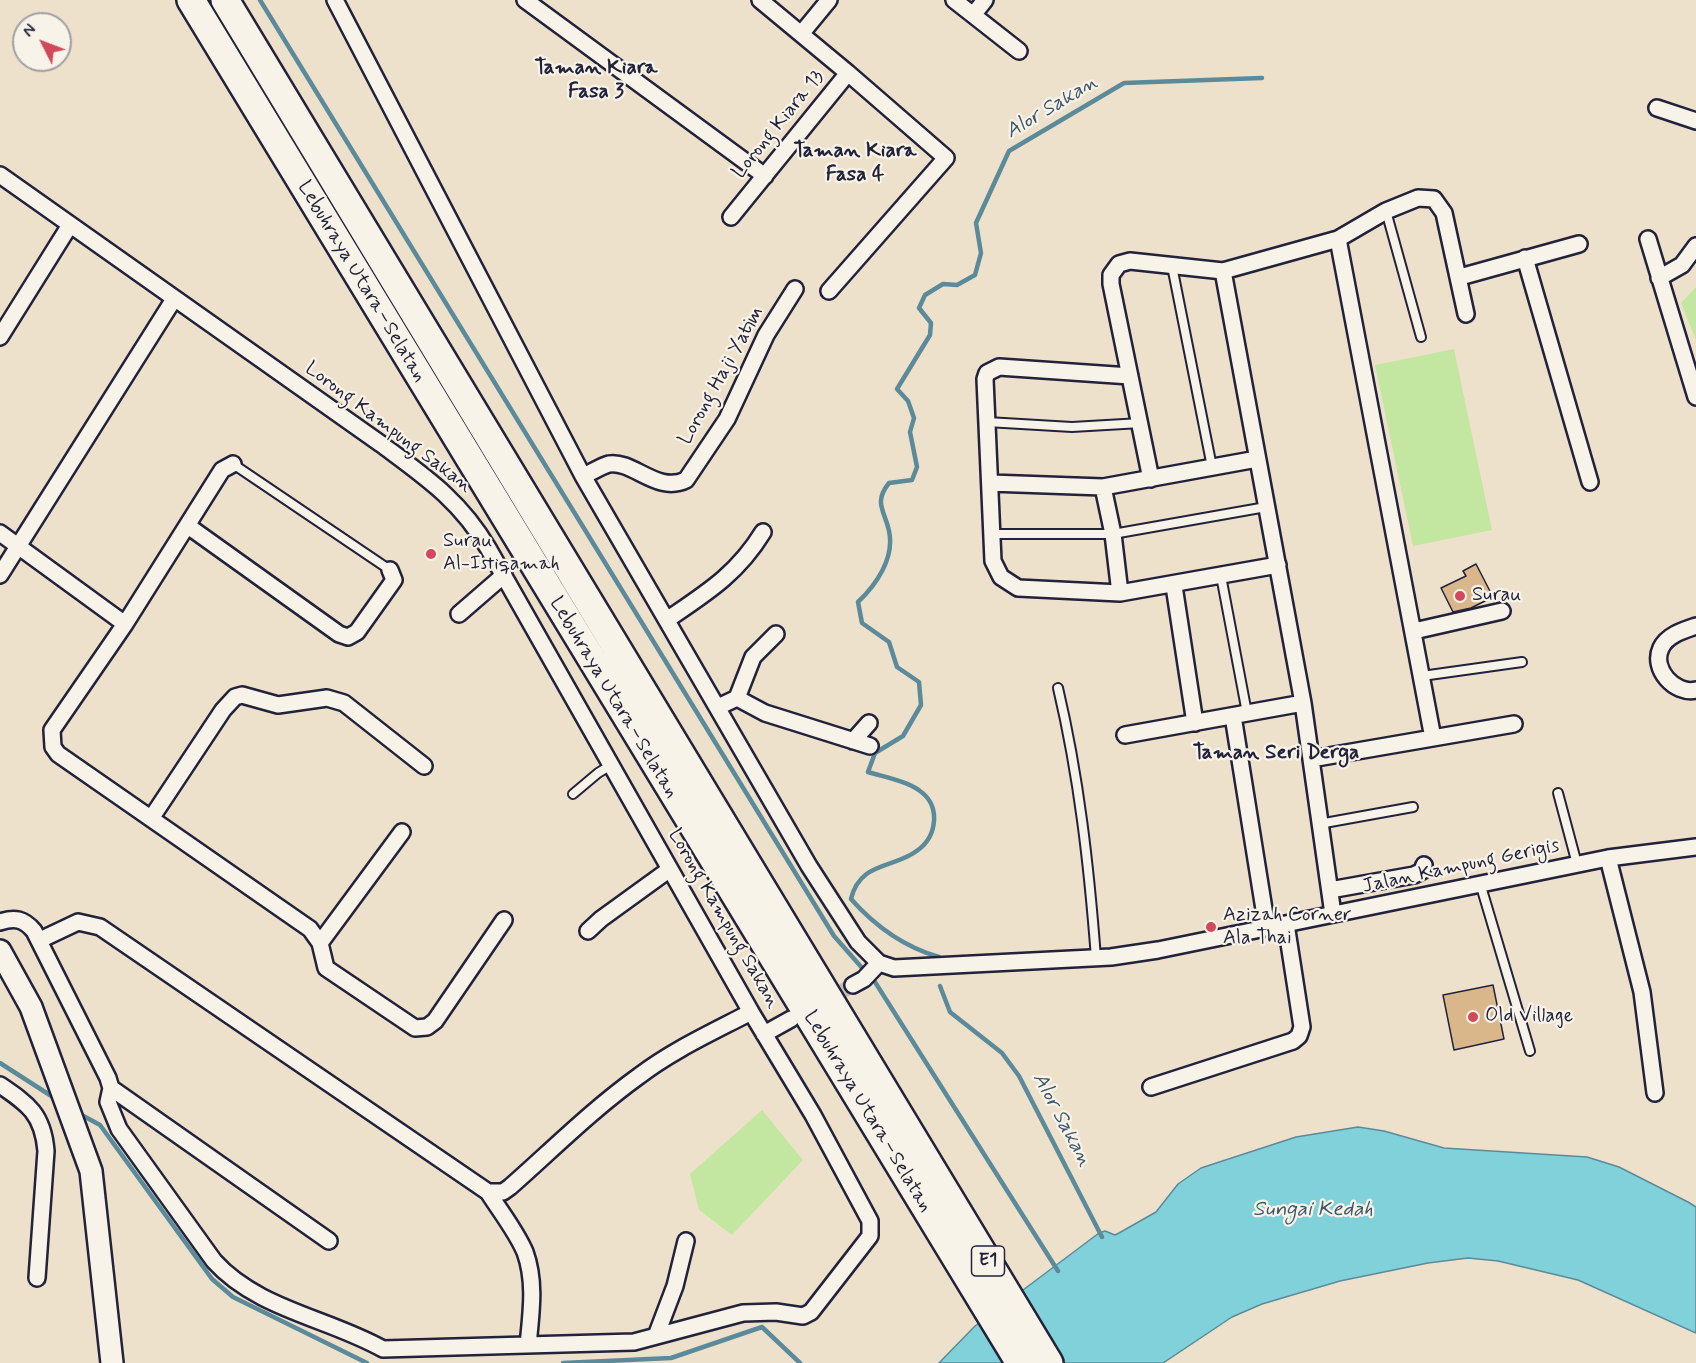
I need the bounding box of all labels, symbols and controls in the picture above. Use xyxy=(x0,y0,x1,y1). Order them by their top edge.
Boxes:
north arrow xyxy=(12,12,72,72)
text: N xyxy=(18,20,41,42)
district label: Taman Kiara Fasa 3 xyxy=(535,56,657,106)
street label: Lorong Kiara 13 xyxy=(728,66,830,184)
water label: Alor Sakan xyxy=(1001,71,1103,145)
district label: Taman Kiara Fasa 4 xyxy=(794,139,916,189)
street label: Lebuhraya Utara–Selatan xyxy=(291,177,431,387)
street label: Lorong Haji Yatim xyxy=(674,303,770,449)
street label: Lorong Kampung Sakan xyxy=(300,357,476,499)
place label: Surau Al-Istiqamah xyxy=(443,530,560,577)
marker: Surau Al-Istiqamah xyxy=(424,547,438,561)
place label: Surau xyxy=(1472,584,1521,608)
marker: Surau xyxy=(1453,589,1467,603)
street label: Lebuhraya Utara–Selatan xyxy=(543,593,683,803)
district label: Taman Seri Derga xyxy=(1193,741,1359,767)
street label: Lorong Kampung Sakan xyxy=(662,825,784,1013)
street label: Jalan Kampung Gerigis xyxy=(1360,834,1562,900)
place label: Azizah Corner Ala Thai xyxy=(1223,904,1351,951)
marker: Azizah Corner Ala Thai xyxy=(1204,920,1218,934)
place label: Old Village xyxy=(1485,1005,1573,1029)
street label: Lebuhraya Utara–Selatan xyxy=(797,1007,937,1217)
marker: Old Village xyxy=(1466,1010,1480,1024)
water label: Alor Sakan xyxy=(1026,1069,1096,1171)
water label: Sungai Kedah xyxy=(1253,1198,1373,1224)
road number: E1 xyxy=(972,1246,1004,1276)

